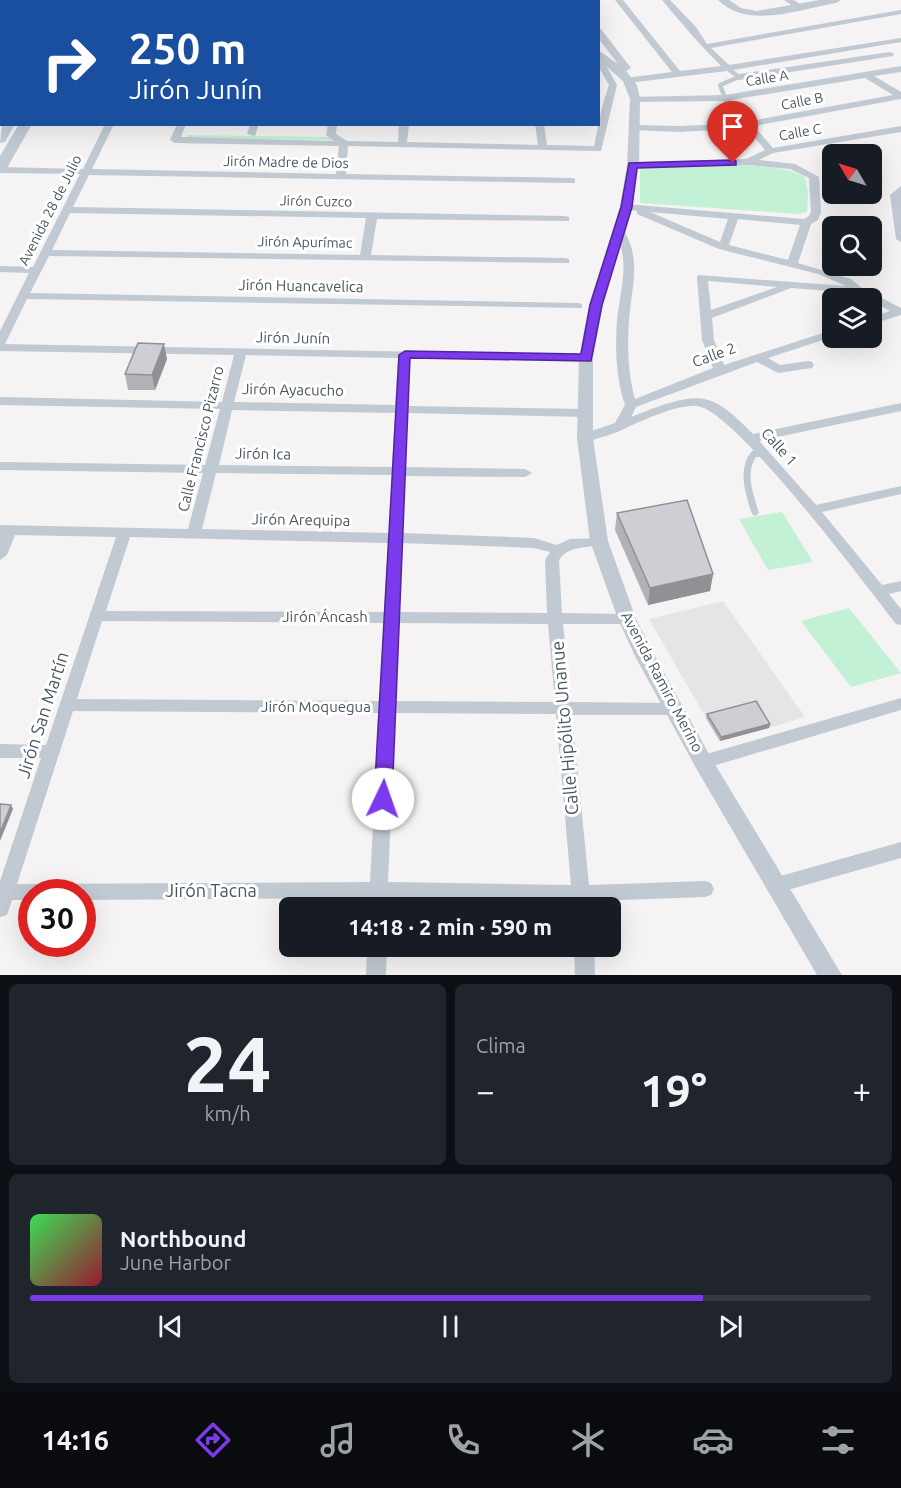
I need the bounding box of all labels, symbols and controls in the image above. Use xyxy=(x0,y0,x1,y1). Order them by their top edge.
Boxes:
icon: right xyxy=(30,24,108,102)
text: 250 m xyxy=(129,25,246,72)
street label: Calle A xyxy=(744,67,790,89)
text: Jirón Junín xyxy=(129,74,263,104)
street label: Calle B xyxy=(779,89,825,113)
pin xyxy=(707,101,758,163)
icon: arrive xyxy=(716,110,749,143)
street label: Calle C xyxy=(778,120,823,144)
north arrow xyxy=(822,144,882,204)
map controls xyxy=(822,144,882,348)
street label: Avenida 28 de Julio xyxy=(15,152,85,268)
street label: Jirón Madre de Dios xyxy=(223,153,349,171)
street label: Jirón Cuzco xyxy=(280,192,352,210)
button: search xyxy=(822,216,882,276)
street label: Jirón Apurímac xyxy=(257,233,353,251)
street label: Jirón Huancavelica xyxy=(238,276,364,295)
button: layers xyxy=(822,288,882,348)
street label: Jirón Junín xyxy=(256,328,330,347)
street label: Calle 2 xyxy=(690,339,738,370)
street label: Calle Francisco Pizarro xyxy=(174,364,227,514)
street label: Jirón Ayacucho xyxy=(242,380,344,399)
street label: Calle 1 xyxy=(758,424,801,469)
street label: Jirón Ica xyxy=(235,445,291,462)
street label: Jirón Arequipa xyxy=(252,510,350,529)
street label: Jirón Áncash xyxy=(282,608,368,625)
street label: Avenida Ramiro Merino xyxy=(618,609,707,755)
street label: Calle Hipólito Unanue xyxy=(546,640,582,816)
street label: Jirón San Martín xyxy=(12,649,72,780)
street label: Jirón Moquegua xyxy=(261,698,371,715)
position arrow xyxy=(351,767,415,831)
speed limit sign: 30 xyxy=(18,879,96,957)
street label: Jirón Tacna xyxy=(165,880,257,900)
text: 14:18 · 2 min · 590 m xyxy=(348,914,552,939)
text: 24 xyxy=(184,1019,271,1107)
text: Clima xyxy=(476,1034,526,1057)
text: 19° xyxy=(640,1065,707,1116)
text: − xyxy=(476,1072,495,1109)
text: + xyxy=(852,1072,871,1109)
text: km/h xyxy=(204,1102,251,1125)
text: Northbound xyxy=(120,1226,246,1251)
text: June Harbor xyxy=(120,1251,231,1274)
icon: previous xyxy=(154,1310,187,1343)
icon: pause xyxy=(434,1310,467,1343)
icon: next xyxy=(714,1310,747,1343)
icon: directions xyxy=(192,1419,234,1461)
icon: music xyxy=(317,1419,359,1461)
icon: phone xyxy=(442,1419,484,1461)
icon: climate xyxy=(567,1419,609,1461)
icon: car xyxy=(692,1419,734,1461)
icon: filters xyxy=(817,1419,859,1461)
text: 14:16 xyxy=(42,1425,109,1455)

